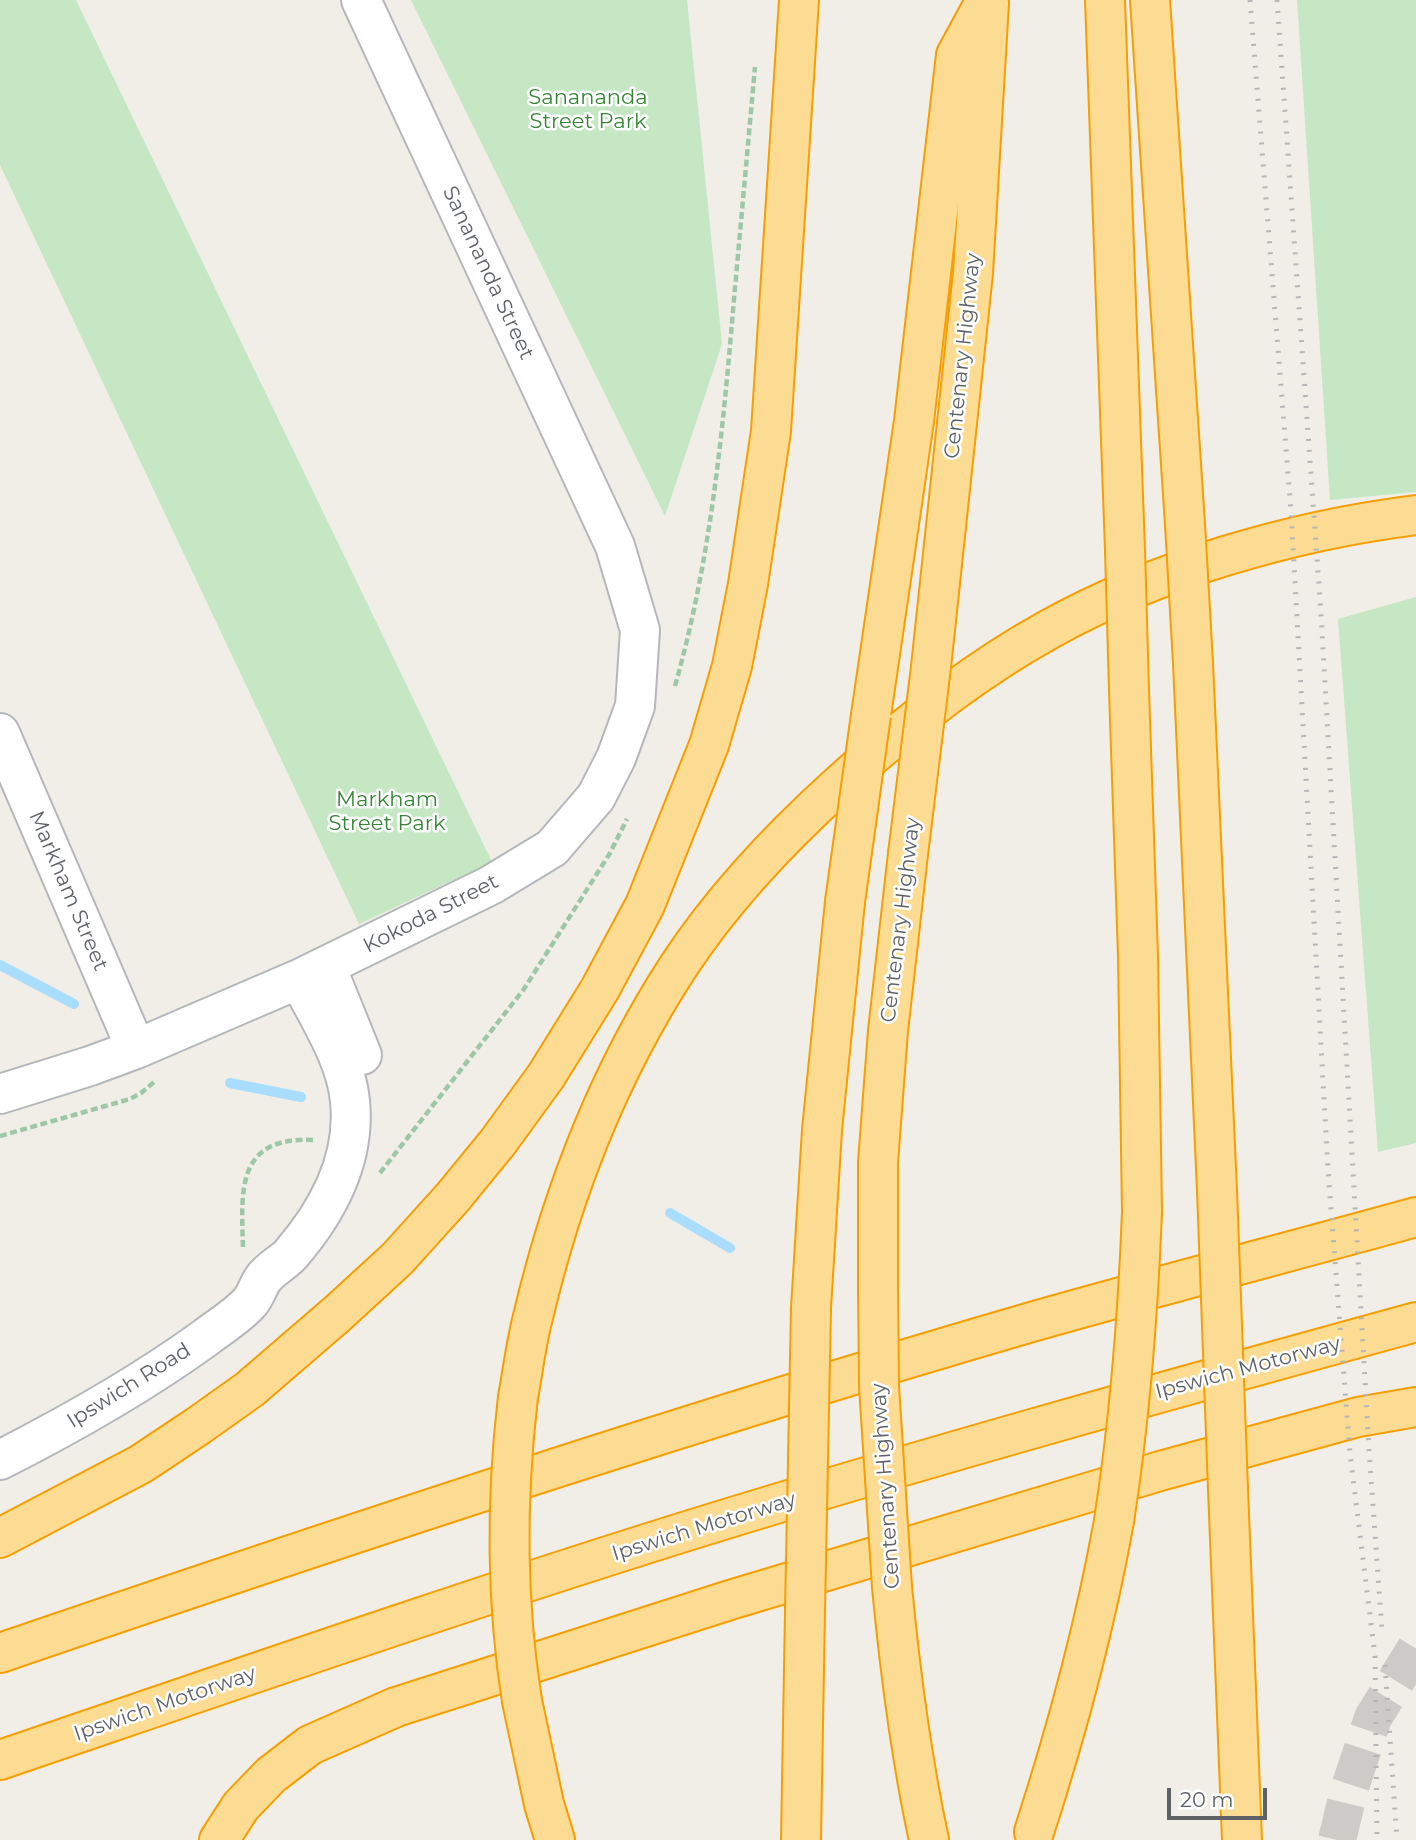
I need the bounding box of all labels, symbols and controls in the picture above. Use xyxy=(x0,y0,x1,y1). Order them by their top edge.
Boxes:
park label: Sanananda Street Park xyxy=(528,85,648,135)
street label: Sanananda Street xyxy=(437,182,539,364)
street label: Centenary Highway xyxy=(940,252,986,460)
park label: Markham Street Park xyxy=(329,787,445,837)
street label: Markham Street xyxy=(23,807,113,975)
street label: Centenary Highway xyxy=(876,816,926,1024)
street label: Kokoda Street xyxy=(359,869,503,959)
street label: Ipswich Motorway xyxy=(1153,1331,1343,1405)
street label: Ipswich Road xyxy=(63,1338,195,1434)
street label: Centenary Highway xyxy=(866,1382,906,1590)
street label: Ipswich Motorway xyxy=(609,1487,799,1567)
street label: Ipswich Motorway xyxy=(71,1661,259,1747)
scale bar xyxy=(1171,1773,1271,1817)
text: 20 m xyxy=(1180,1787,1234,1812)

